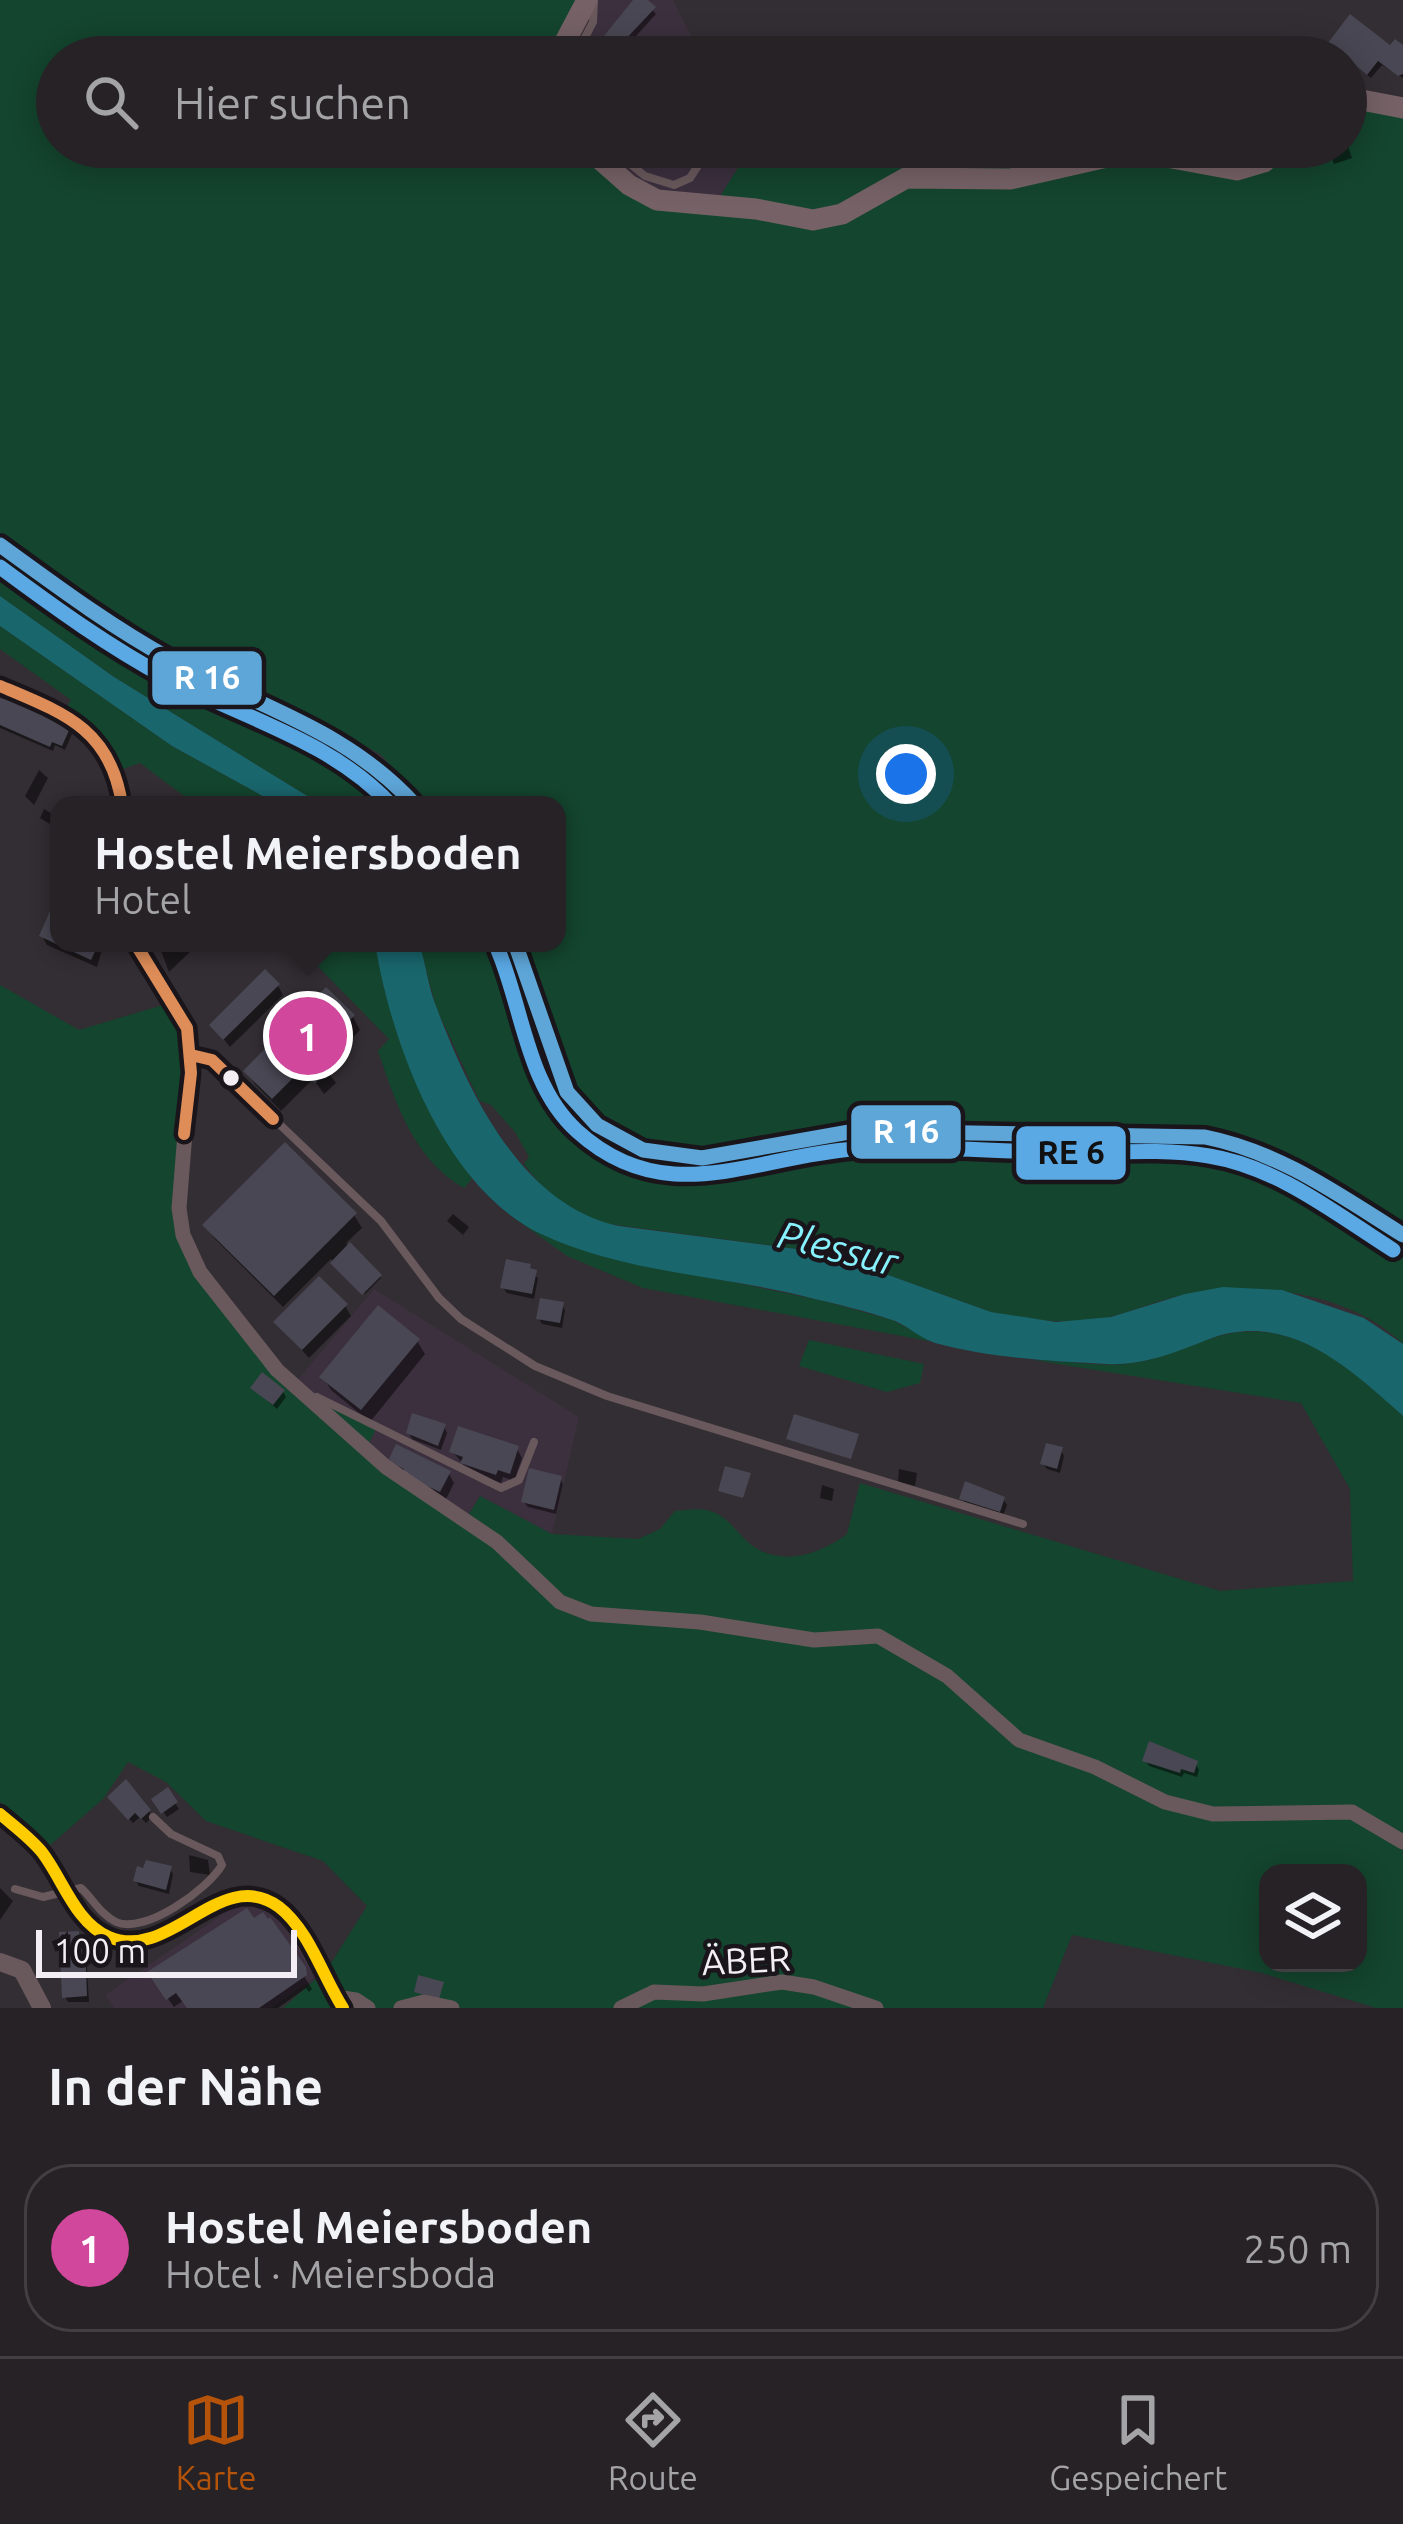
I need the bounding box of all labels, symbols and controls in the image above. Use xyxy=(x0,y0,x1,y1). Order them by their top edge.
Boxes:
search box xyxy=(36,36,1367,168)
icon: search xyxy=(78,69,144,135)
text: Hier suchen xyxy=(174,77,411,128)
line badge: R 16 xyxy=(150,649,264,707)
text: R 16 xyxy=(174,658,240,695)
your location xyxy=(876,744,936,804)
popup xyxy=(50,796,566,952)
text: Hostel Meiersboden xyxy=(94,827,522,878)
text: Hotel xyxy=(94,878,191,921)
pin: 1 xyxy=(269,991,347,1081)
unlabelled marker xyxy=(220,1067,242,1089)
line badge: R 16 xyxy=(849,1103,963,1161)
text: R 16 xyxy=(873,1112,939,1149)
line badge: RE 6 xyxy=(1014,1124,1128,1182)
text: RE 6 xyxy=(1037,1133,1105,1170)
water label: Plessur xyxy=(774,1212,903,1283)
map controls xyxy=(1259,1864,1367,1972)
button: layers xyxy=(1259,1864,1367,1972)
scale bar xyxy=(36,1924,297,1977)
text: 100 m xyxy=(54,1932,146,1969)
street label: ÄBER xyxy=(701,1937,791,1982)
text: In der Nähe xyxy=(48,2057,323,2115)
text: Hostel Meiersboden xyxy=(165,2201,592,2252)
text: 1 xyxy=(79,2227,101,2270)
text: 250 m xyxy=(1243,2227,1352,2270)
text: Hotel · Meiersboda xyxy=(165,2252,496,2295)
tab: Karte xyxy=(176,2387,256,2496)
tab: Route xyxy=(608,2387,698,2496)
tab: Gespeichert xyxy=(1049,2387,1227,2496)

